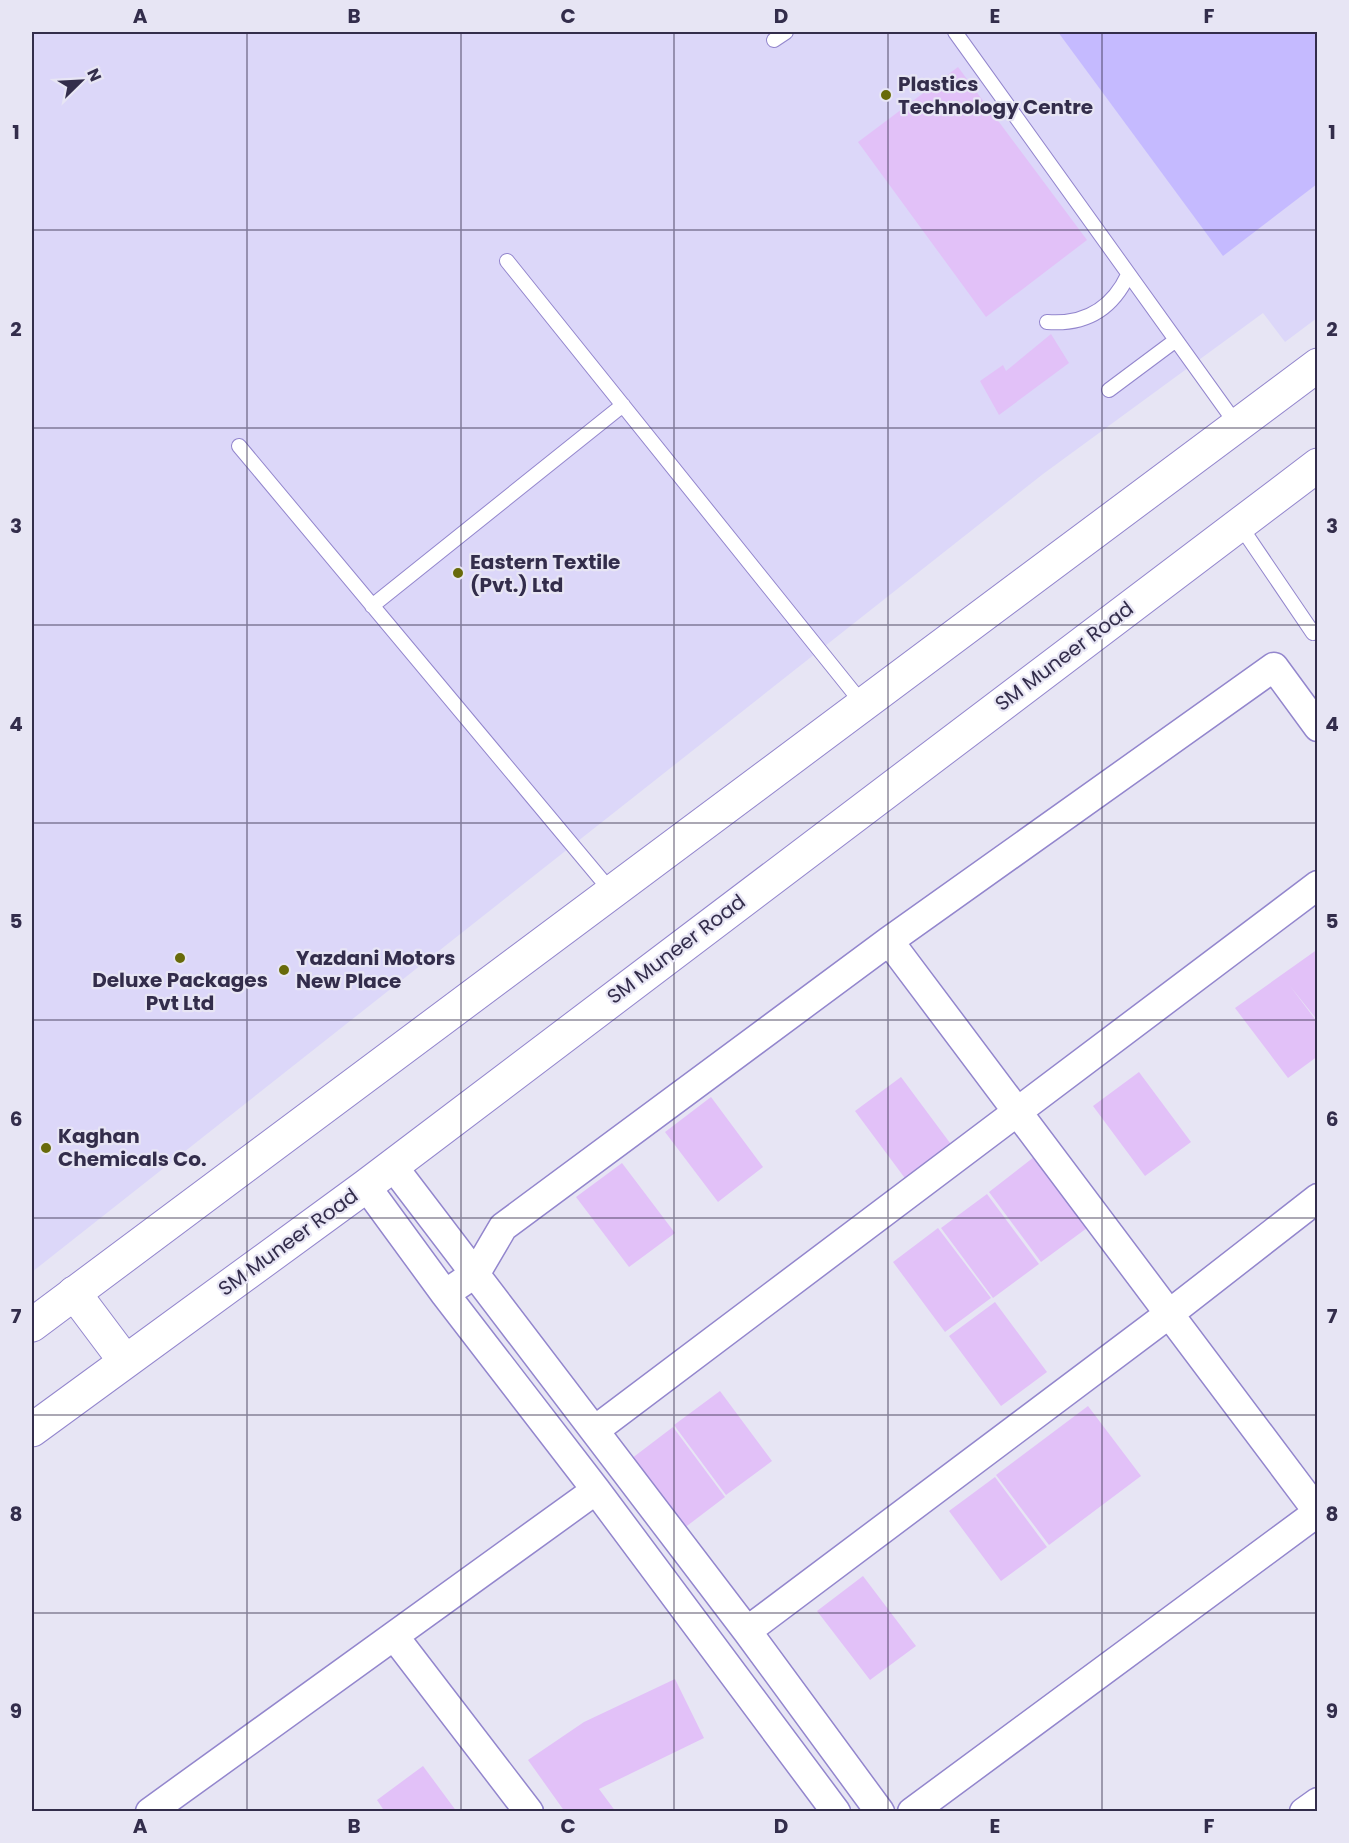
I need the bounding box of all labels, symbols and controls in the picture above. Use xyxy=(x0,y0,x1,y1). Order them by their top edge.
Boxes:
text: A xyxy=(133,2,148,30)
text: B xyxy=(347,2,361,30)
text: C xyxy=(560,2,576,30)
text: D xyxy=(774,2,788,30)
text: E xyxy=(990,2,1000,30)
text: F xyxy=(1204,2,1215,30)
north arrow xyxy=(51,51,111,111)
text: N xyxy=(81,65,107,85)
place label: Plastics Technology Centre xyxy=(898,70,1093,121)
marker: Plastics Technology Centre xyxy=(879,88,893,102)
text: 1 xyxy=(12,118,20,146)
text: 1 xyxy=(1328,118,1336,146)
text: 2 xyxy=(10,315,22,343)
text: 2 xyxy=(1326,315,1338,343)
text: 3 xyxy=(10,512,22,540)
text: 3 xyxy=(1326,512,1338,540)
place label: Eastern Textile (Pvt.) Ltd xyxy=(470,548,620,599)
marker: Eastern Textile (Pvt.) Ltd xyxy=(451,566,465,580)
street label: SM Muneer Road xyxy=(989,595,1139,717)
text: 4 xyxy=(9,710,23,738)
text: 4 xyxy=(1325,710,1339,738)
street label: SM Muneer Road xyxy=(601,888,751,1010)
text: 5 xyxy=(10,907,23,935)
text: 5 xyxy=(1326,907,1339,935)
place label: Yazdani Motors New Place xyxy=(296,944,455,995)
marker: Deluxe Packages Pvt Ltd xyxy=(173,951,187,965)
marker: Yazdani Motors New Place xyxy=(277,963,291,977)
place label: Deluxe Packages Pvt Ltd xyxy=(92,966,268,1017)
text: 6 xyxy=(10,1105,22,1133)
text: 6 xyxy=(1326,1105,1338,1133)
place label: Kaghan Chemicals Co. xyxy=(58,1122,207,1173)
marker: Kaghan Chemicals Co. xyxy=(39,1141,53,1155)
street label: SM Muneer Road xyxy=(212,1182,364,1302)
text: 7 xyxy=(11,1302,22,1330)
text: 7 xyxy=(1327,1302,1338,1330)
text: 8 xyxy=(10,1500,22,1528)
text: 8 xyxy=(1326,1500,1338,1528)
text: 9 xyxy=(10,1697,22,1725)
text: 9 xyxy=(1326,1697,1338,1725)
text: A xyxy=(133,1812,148,1840)
text: B xyxy=(347,1812,361,1840)
text: C xyxy=(560,1812,576,1840)
text: D xyxy=(774,1812,788,1840)
text: E xyxy=(990,1812,1000,1840)
text: F xyxy=(1204,1812,1215,1840)

